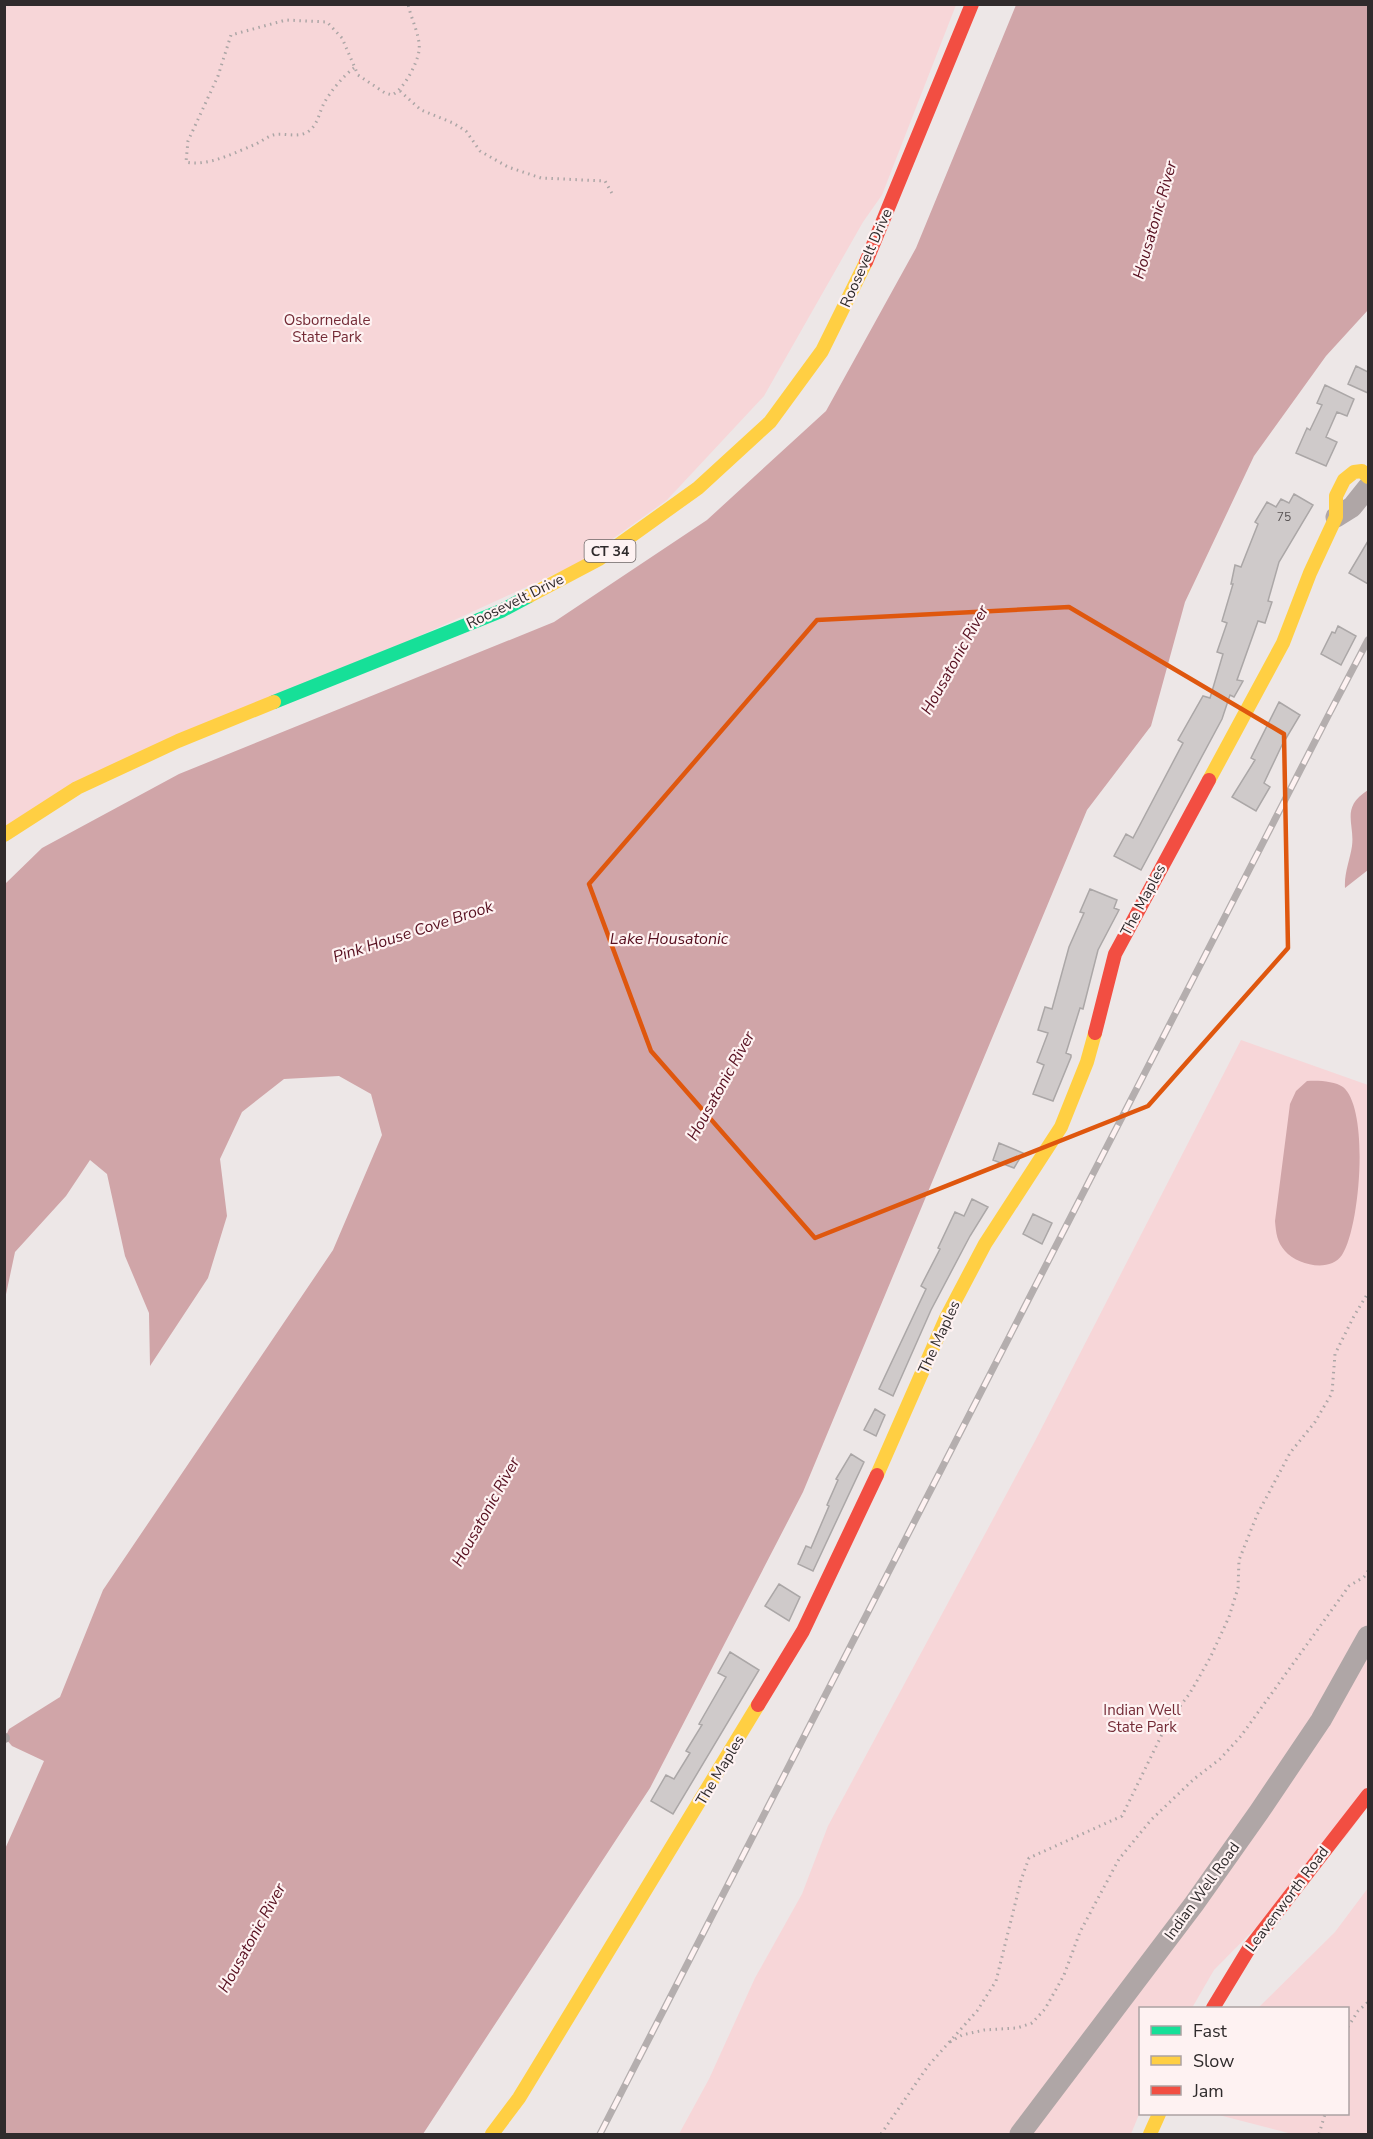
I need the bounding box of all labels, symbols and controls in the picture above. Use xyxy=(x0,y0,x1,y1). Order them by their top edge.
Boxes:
water label: Housatonic River xyxy=(1128,157,1183,282)
street label: Roosevelt Drive xyxy=(835,205,897,311)
park label: Osbornedale State Park xyxy=(284,310,370,347)
house number: 75 xyxy=(1277,509,1291,525)
road number: CT 34 xyxy=(584,540,636,562)
street label: Roosevelt Drive xyxy=(463,569,567,633)
water label: Housatonic River xyxy=(916,600,995,719)
street label: The Maples xyxy=(1116,861,1170,939)
water label: Pink House Cove Brook xyxy=(330,895,497,968)
water label: Lake Housatonic xyxy=(610,928,729,950)
water label: Housatonic River xyxy=(682,1026,761,1145)
street label: The Maples xyxy=(913,1297,965,1377)
water label: Housatonic River xyxy=(447,1452,526,1571)
park label: Indian Well State Park xyxy=(1103,1700,1181,1737)
street label: The Maples xyxy=(691,1731,749,1809)
street label: Indian Well Road xyxy=(1160,1838,1244,1944)
street label: Leavenworth Road xyxy=(1241,1842,1333,1956)
water label: Housatonic River xyxy=(213,1878,292,1997)
legend xyxy=(1139,2007,1349,2115)
text: Fast xyxy=(1193,2019,1228,2043)
text: Slow xyxy=(1193,2049,1234,2073)
text: Jam xyxy=(1192,2079,1224,2103)

